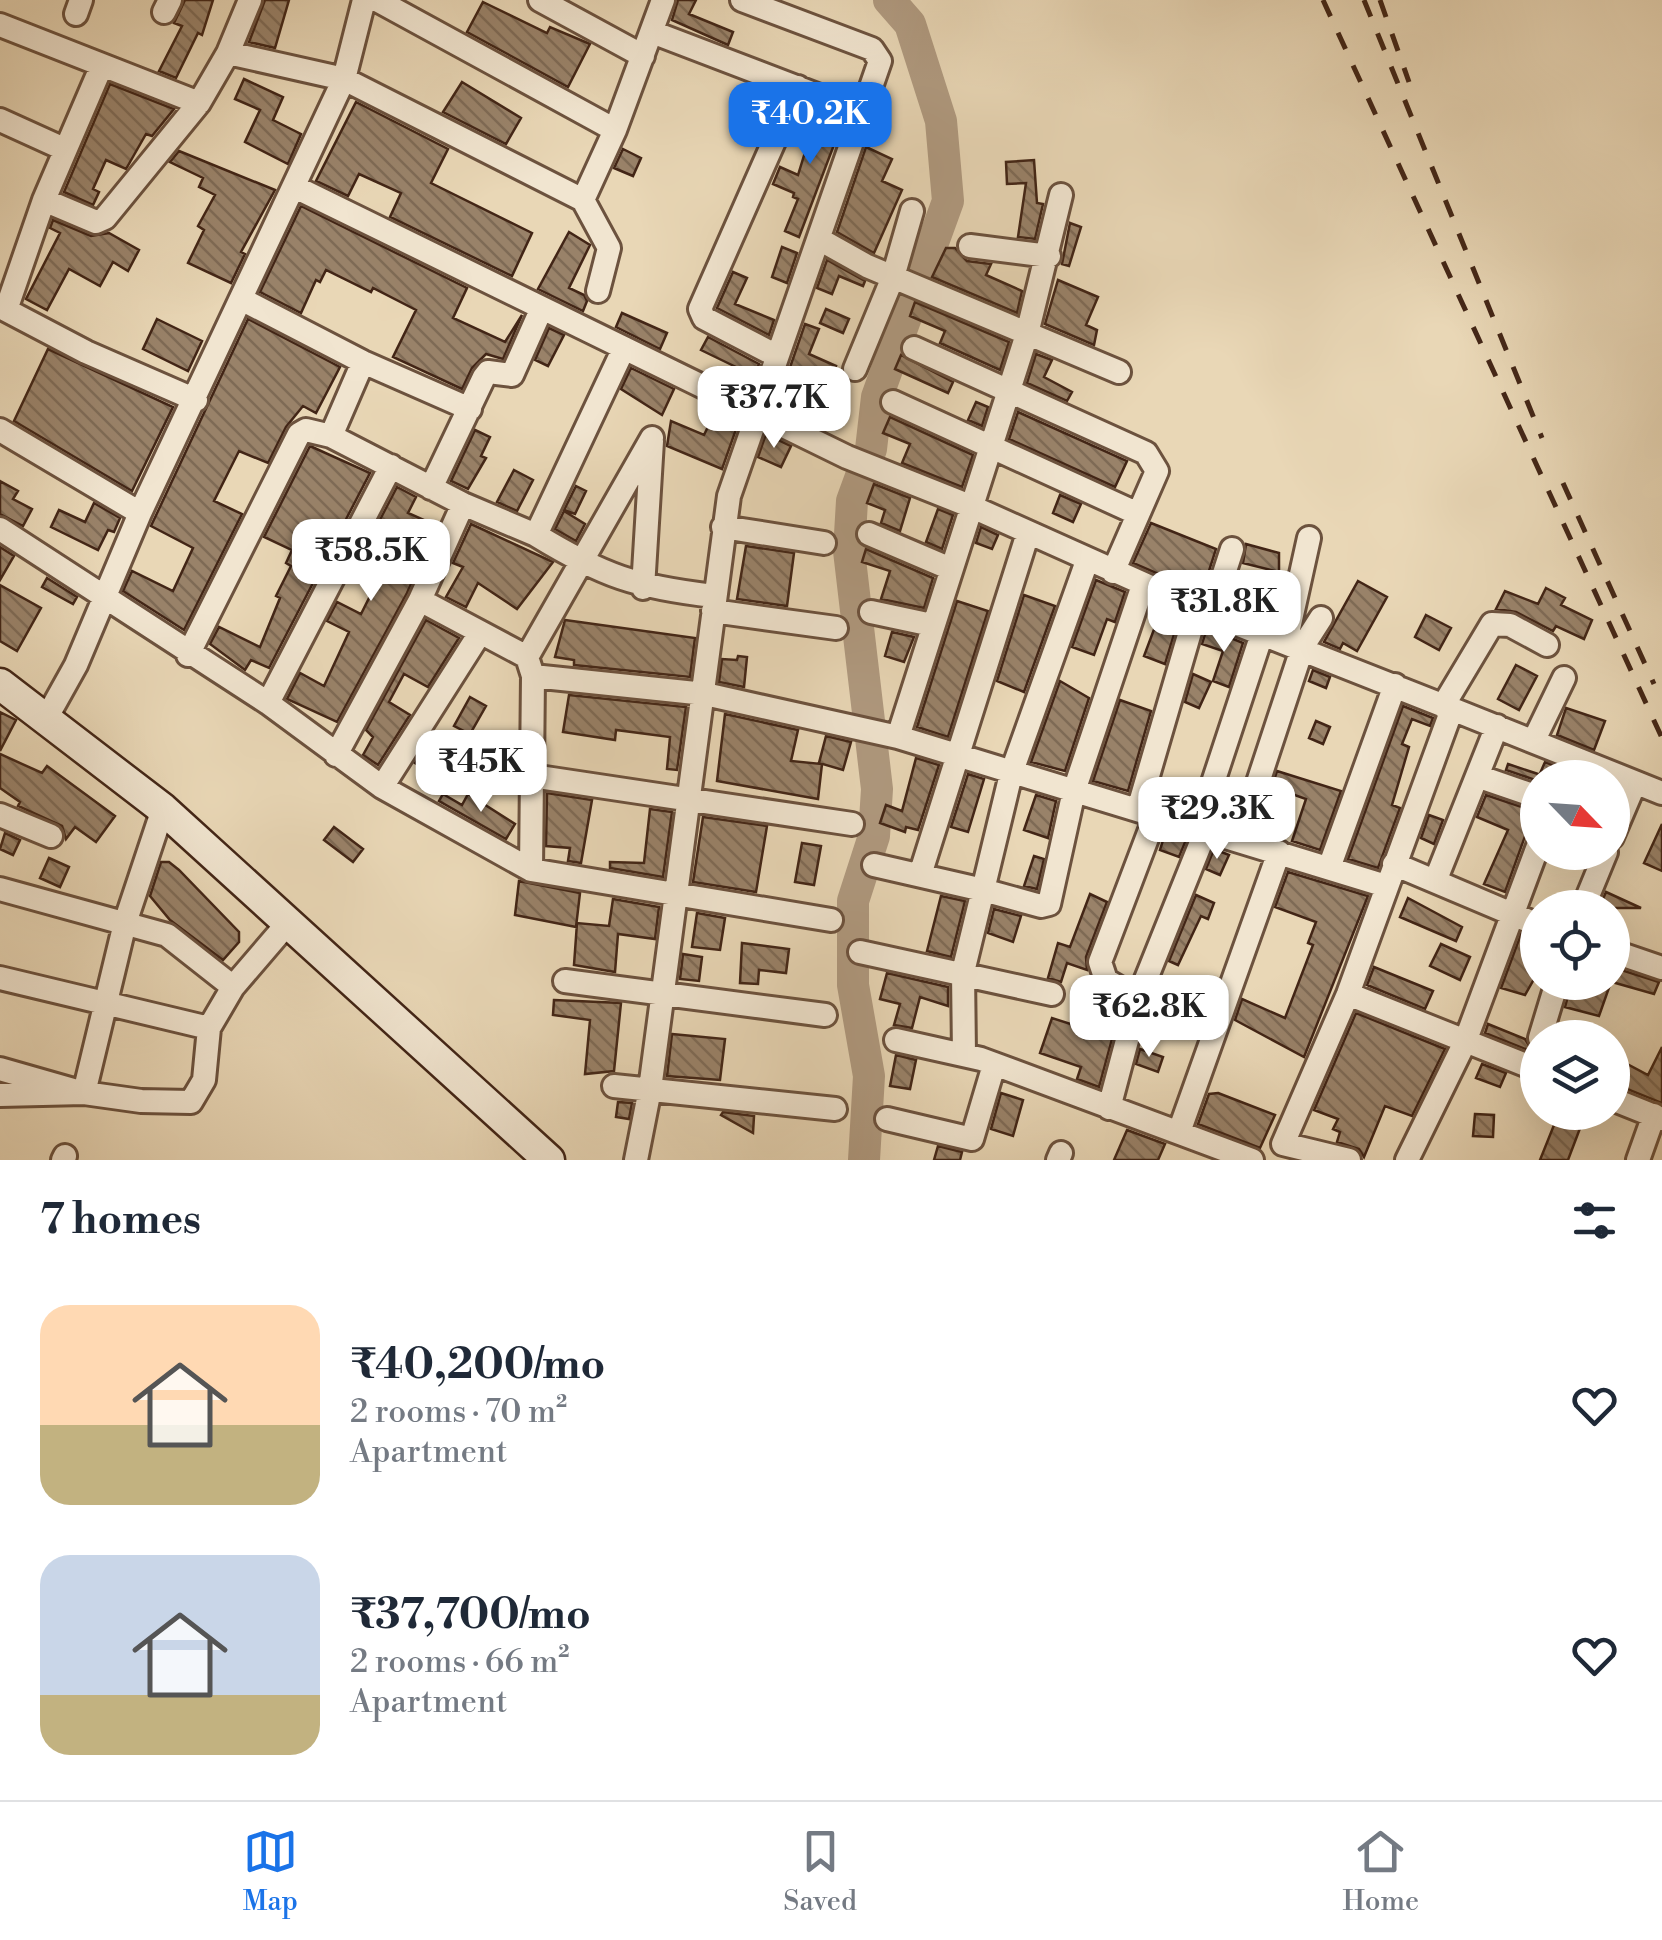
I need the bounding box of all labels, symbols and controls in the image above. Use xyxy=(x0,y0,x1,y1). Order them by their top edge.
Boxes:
pin: ₹40.2K xyxy=(729,82,891,167)
text: ₹40.2K xyxy=(751,94,869,134)
pin: ₹37.7K xyxy=(693,366,855,451)
text: ₹37.7K xyxy=(720,378,828,418)
pin: ₹58.5K xyxy=(290,519,452,604)
text: ₹58.5K xyxy=(314,531,428,571)
pin: ₹31.8K xyxy=(1143,570,1305,655)
text: ₹31.8K xyxy=(1170,582,1278,622)
pin: ₹45K xyxy=(422,730,540,815)
text: ₹45K xyxy=(438,742,524,782)
north arrow xyxy=(1520,760,1630,870)
map controls xyxy=(1520,760,1630,1130)
pin: ₹29.3K xyxy=(1136,777,1298,862)
text: ₹29.3K xyxy=(1160,789,1274,829)
button: locate xyxy=(1520,890,1630,1000)
pin: ₹62.8K xyxy=(1068,975,1230,1060)
text: ₹62.8K xyxy=(1092,987,1206,1027)
button: layers xyxy=(1520,1020,1630,1130)
icon: filters xyxy=(1567,1193,1622,1248)
text: 7 homes xyxy=(40,1194,201,1247)
text: ₹40,200/mo xyxy=(350,1339,605,1392)
icon: home xyxy=(120,1345,240,1465)
icon: heart xyxy=(1567,1378,1622,1433)
text: 2 rooms · 70 m² xyxy=(350,1392,567,1432)
text: Apartment xyxy=(350,1432,507,1472)
text: ₹37,700/mo xyxy=(350,1589,591,1642)
icon: home xyxy=(120,1595,240,1715)
icon: heart xyxy=(1567,1628,1622,1683)
text: 2 rooms · 66 m² xyxy=(350,1642,569,1682)
text: Apartment xyxy=(350,1682,507,1722)
tab: Map xyxy=(243,1824,298,1919)
tab: Saved xyxy=(783,1824,857,1919)
tab: Home xyxy=(1342,1824,1419,1919)

